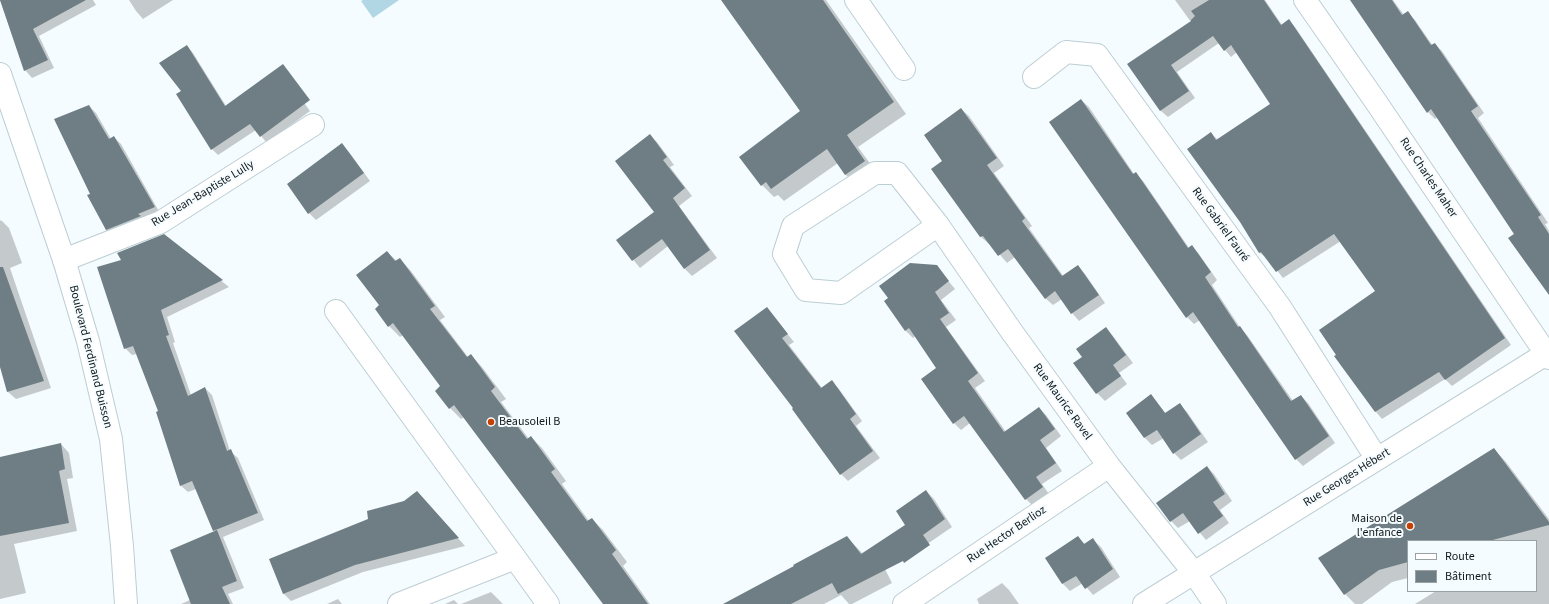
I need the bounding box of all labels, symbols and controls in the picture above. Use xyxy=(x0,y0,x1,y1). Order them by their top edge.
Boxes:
street label: Rue Charles Maher xyxy=(1396,135,1460,221)
street label: Rue Jean-Baptiste Lully xyxy=(149,158,257,230)
street label: Rue Gabriel Fauré xyxy=(1188,185,1252,265)
street label: Boulevard Ferdinand Buisson xyxy=(65,284,115,430)
street label: Rue Maurice Ravel xyxy=(1029,361,1095,443)
place label: Beausoleil B xyxy=(499,415,560,429)
marker: Beausoleil B xyxy=(486,417,496,427)
street label: Rue Georges Hébert xyxy=(1301,446,1393,510)
street label: Rue Hector Berlioz xyxy=(965,503,1049,567)
place label: Maison de l'enfance xyxy=(1351,512,1402,540)
marker: Maison de l'enfance xyxy=(1405,521,1415,531)
legend xyxy=(1407,540,1537,592)
text: Route xyxy=(1445,548,1475,565)
text: Bâtiment xyxy=(1445,568,1491,585)

